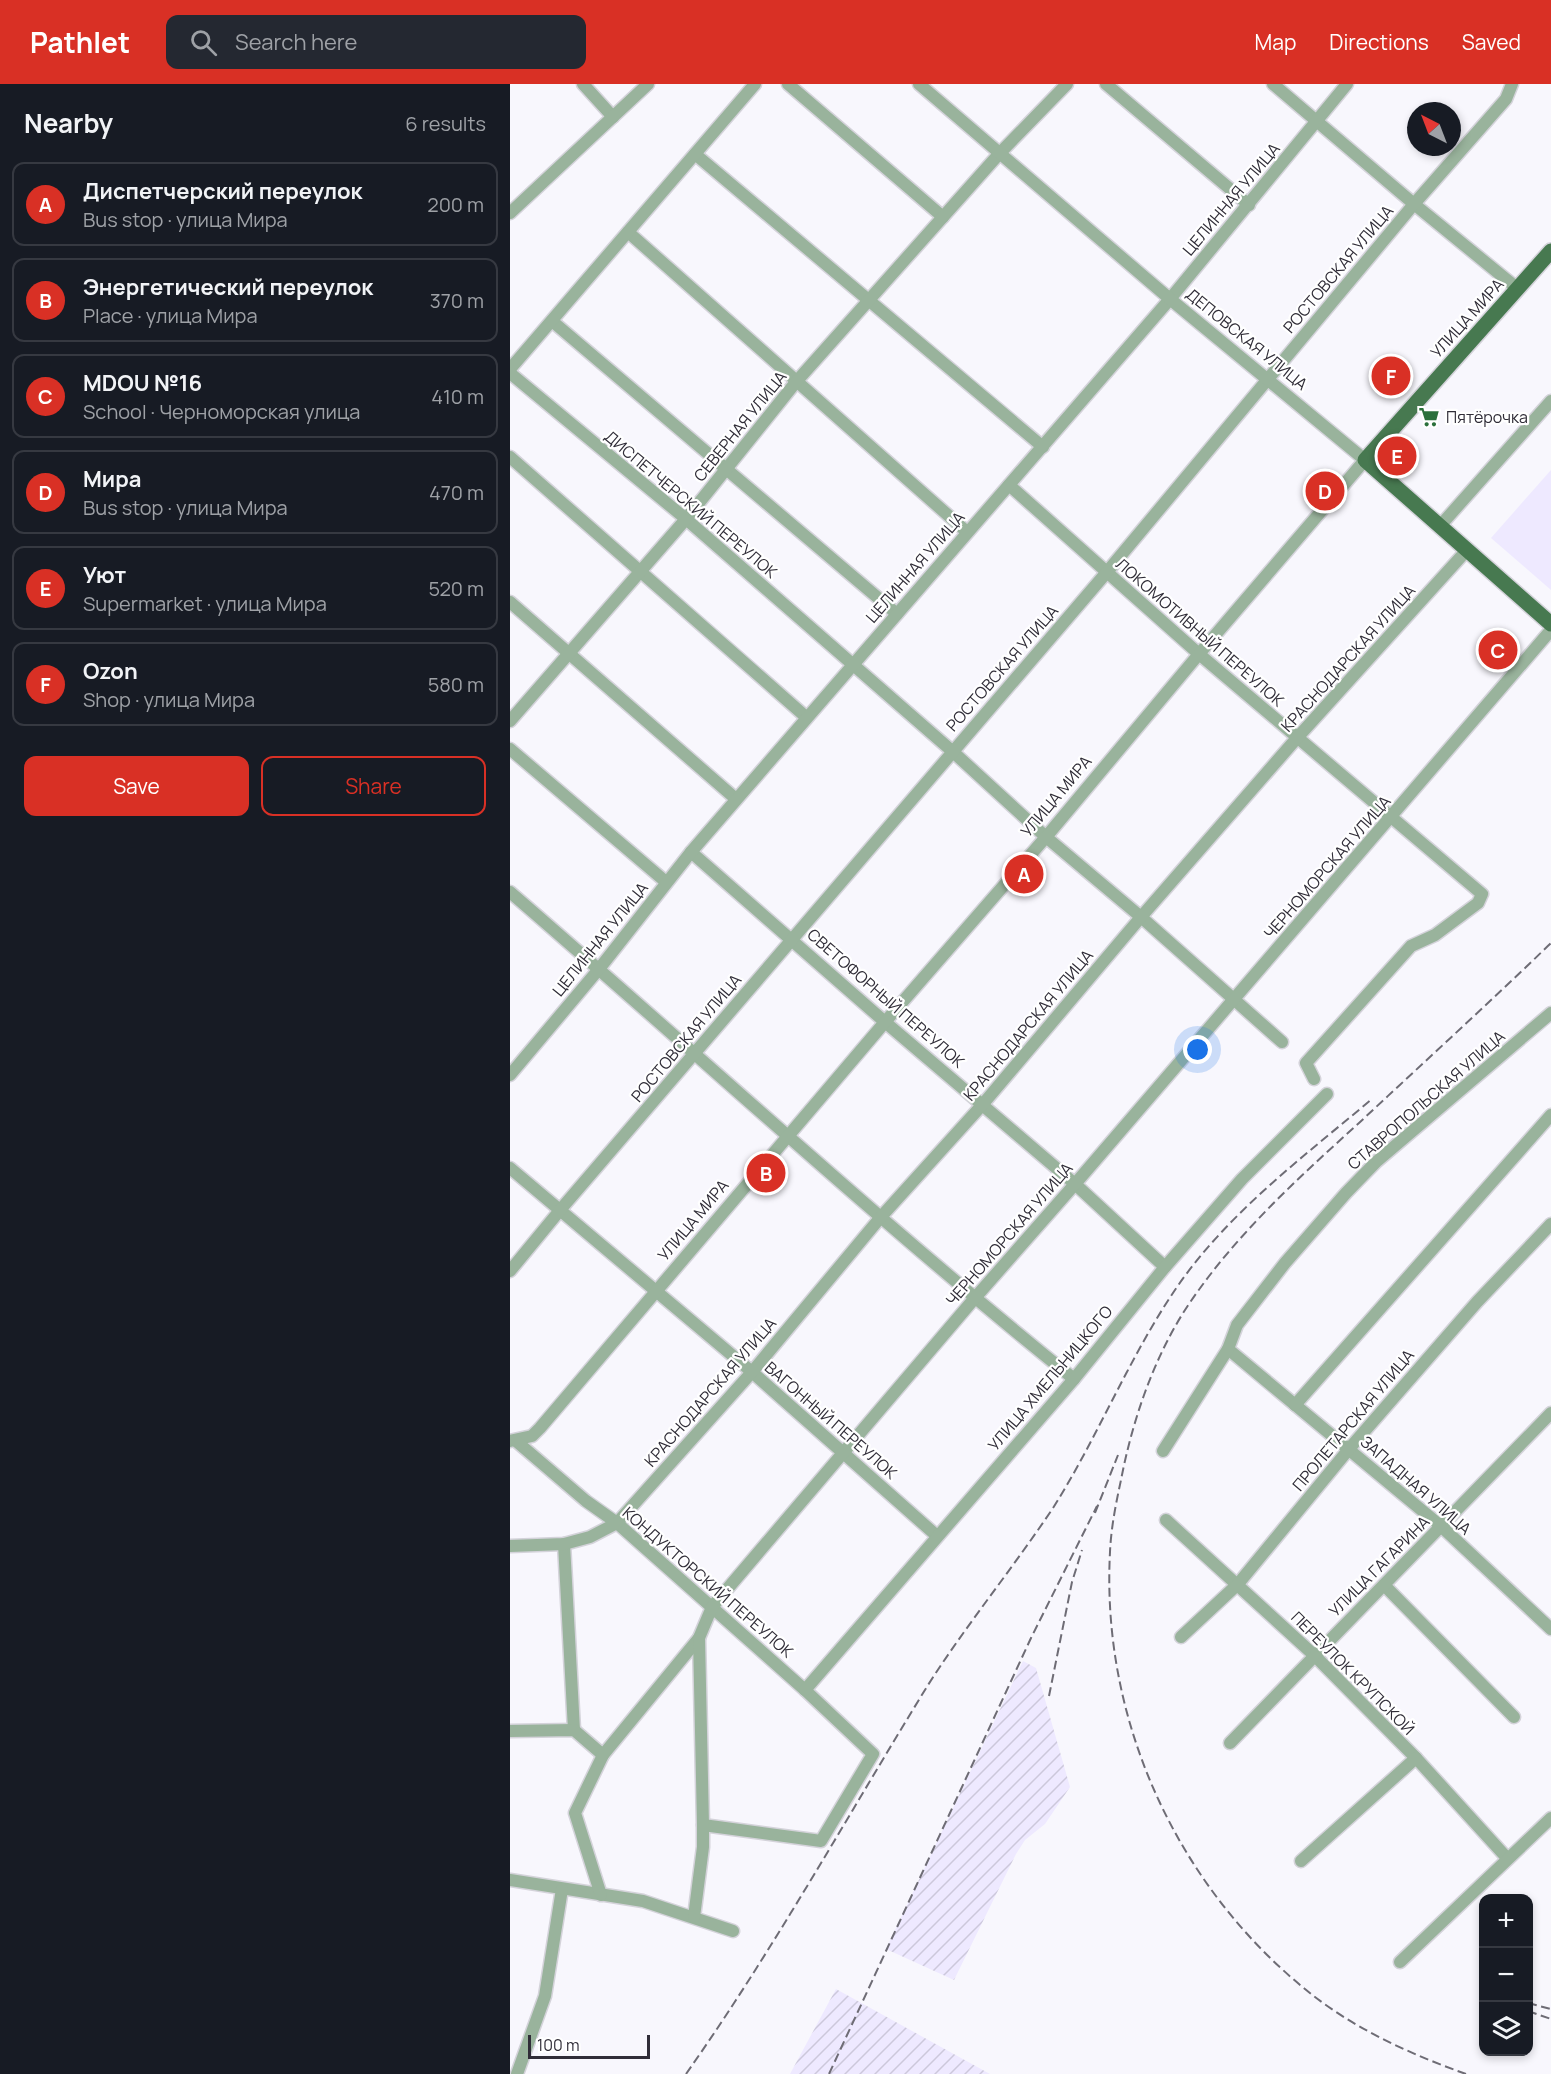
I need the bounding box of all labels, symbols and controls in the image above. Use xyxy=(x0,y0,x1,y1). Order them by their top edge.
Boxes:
search box xyxy=(166,15,586,69)
text: Pathlet xyxy=(30,23,130,61)
icon: search xyxy=(187,26,220,59)
text: Search here xyxy=(235,27,357,57)
text: Map xyxy=(1255,28,1296,56)
text: Directions xyxy=(1329,28,1429,56)
text: Saved xyxy=(1462,28,1521,56)
north arrow xyxy=(1407,102,1461,156)
text: Nearby xyxy=(24,105,113,141)
text: 6 results xyxy=(405,110,486,137)
street label: ЦЕЛИННАЯ УЛИЦА xyxy=(1177,138,1285,260)
text: Диспетчерский переулок xyxy=(83,176,362,206)
text: A xyxy=(39,191,52,218)
text: 200 m xyxy=(427,191,484,218)
street label: РОСТОВСКАЯ УЛИЦА xyxy=(1278,200,1398,338)
text: Bus stop · улица Мира xyxy=(83,206,288,233)
text: Энергетический переулок xyxy=(83,272,373,302)
street label: УЛИЦА МИРА xyxy=(1425,274,1509,362)
street label: ДЕПОВСКАЯ УЛИЦА xyxy=(1182,283,1312,395)
text: B xyxy=(39,287,52,314)
text: 370 m xyxy=(430,287,484,314)
text: Place · улица Мира xyxy=(83,302,258,329)
pin: F xyxy=(1372,354,1410,398)
street label: СЕВЕРНАЯ УЛИЦА xyxy=(689,366,791,486)
text: MDOU №16 xyxy=(83,368,202,398)
text: C xyxy=(38,383,53,410)
text: 410 m xyxy=(431,383,484,410)
text: School · Черноморская улица xyxy=(83,398,360,425)
supermarket icon: Пятёрочка xyxy=(1417,405,1441,429)
place label: Пятёрочка xyxy=(1446,406,1528,428)
street label: ДИСПЕТЧЕРСКИЙ ПЕРЕУЛОК xyxy=(600,425,782,583)
pin: E xyxy=(1378,434,1416,478)
text: Мира xyxy=(83,464,141,494)
pin: D xyxy=(1306,468,1344,514)
text: D xyxy=(38,479,53,506)
text: 470 m xyxy=(429,479,484,506)
text: Bus stop · улица Мира xyxy=(83,494,288,521)
street label: ЦЕЛИННАЯ УЛИЦА xyxy=(861,507,969,627)
street label: ЛОКОМОТИВНЫЙ ПЕРЕУЛОК xyxy=(1111,553,1289,712)
text: Уют xyxy=(83,560,126,590)
text: E xyxy=(40,575,51,602)
text: 520 m xyxy=(428,575,484,602)
street label: КРАСНОДАРСКАЯ УЛИЦА xyxy=(1276,580,1420,736)
text: Supermarket · улица Мира xyxy=(83,590,327,617)
street label: РОСТОВСКАЯ УЛИЦА xyxy=(941,600,1063,736)
pin: C xyxy=(1478,628,1518,672)
text: Ozon xyxy=(83,656,138,686)
text: F xyxy=(40,671,51,698)
text: 580 m xyxy=(428,671,484,698)
text: Shop · улица Мира xyxy=(83,686,255,713)
street label: УЛИЦА МИРА xyxy=(1016,751,1096,841)
button: Save xyxy=(24,756,249,816)
button: Share xyxy=(261,756,486,816)
street label: ЧЕРНОМОРСКАЯ УЛИЦА xyxy=(1259,791,1395,943)
pin: A xyxy=(1004,852,1044,896)
street label: ЦЕЛИННАЯ УЛИЦА xyxy=(547,877,653,1001)
street label: СВЕТОФОРНЫЙ ПЕРЕУЛОК xyxy=(803,923,970,1073)
street label: КРАСНОДАРСКАЯ УЛИЦА xyxy=(958,945,1098,1105)
street label: РОСТОВСКАЯ УЛИЦА xyxy=(626,969,746,1107)
street label: СТАВРОПОЛЬСКАЯ УЛИЦА xyxy=(1342,1025,1510,1175)
your location xyxy=(1183,1035,1212,1064)
pin: B xyxy=(746,1150,786,1196)
street label: ЧЕРНОМОРСКАЯ УЛИЦА xyxy=(941,1158,1077,1310)
street label: УЛИЦА МИРА xyxy=(653,1175,733,1265)
street label: УЛИЦА ХМЕЛЬНИЦКОГО xyxy=(983,1301,1118,1455)
street label: КРАСНОДАРСКАЯ УЛИЦА xyxy=(639,1313,781,1471)
street label: ПРОЛЕТАРСКАЯ УЛИЦА xyxy=(1287,1345,1419,1495)
street label: ВАГОННЫЙ ПЕРЕУЛОК xyxy=(760,1356,902,1484)
street label: ЗАПАДНАЯ УЛИЦА xyxy=(1356,1431,1476,1539)
street label: КОНДУКТОРСКИЙ ПЕРЕУЛОК xyxy=(618,1502,798,1663)
street label: УЛИЦА ГАГАРИНА xyxy=(1324,1511,1434,1621)
street label: ПЕРЕУЛОК КРУПСКОЙ xyxy=(1286,1606,1420,1740)
map controls xyxy=(1479,1894,1533,2056)
button: + xyxy=(1479,1894,1533,1948)
button: − xyxy=(1479,1948,1533,2002)
button: layers xyxy=(1479,2002,1533,2056)
scale bar xyxy=(528,2032,650,2060)
text: 100 m xyxy=(537,2034,580,2056)

